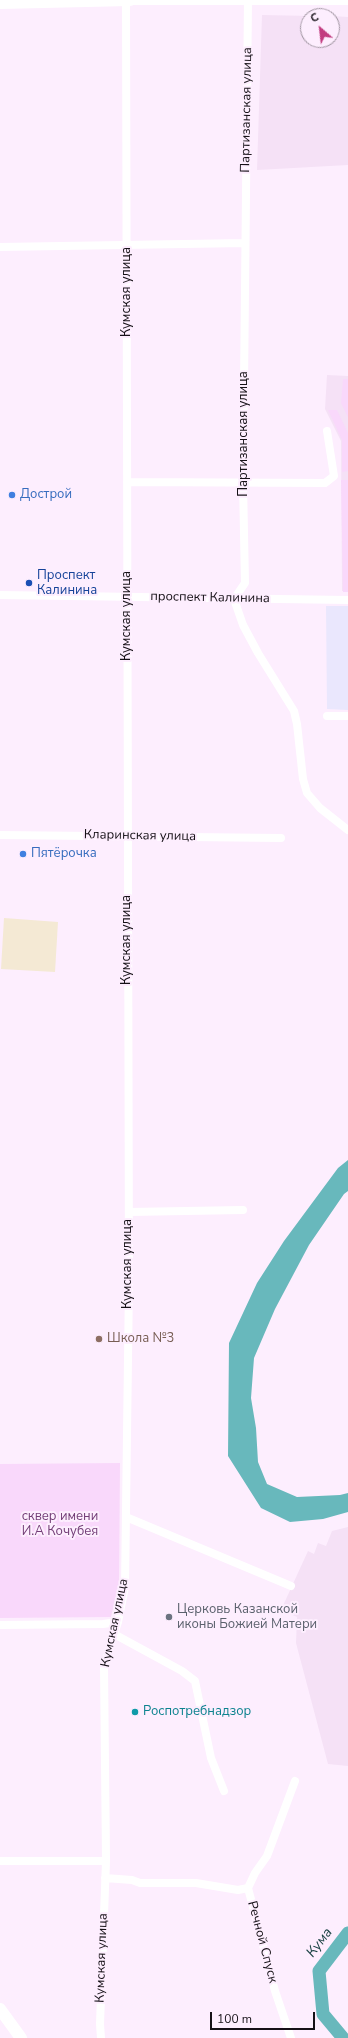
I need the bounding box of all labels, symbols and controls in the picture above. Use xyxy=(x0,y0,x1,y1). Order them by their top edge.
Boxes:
north arrow xyxy=(300,8,340,48)
text: С xyxy=(308,9,321,26)
street label: Партизанская улица xyxy=(238,47,256,173)
street label: Кумская улица xyxy=(119,247,135,337)
street label: Партизанская улица xyxy=(236,371,252,497)
place label: Дострой xyxy=(20,487,72,503)
marker: Дострой xyxy=(7,490,17,500)
place label: Проспект Калинина xyxy=(37,568,97,599)
street label: Кумская улица xyxy=(119,571,135,661)
marker: Проспект Калинина xyxy=(24,578,34,588)
street label: проспект Калинина xyxy=(150,589,270,607)
street label: Кларинская улица xyxy=(84,827,196,845)
place label: Пятёрочка xyxy=(31,846,97,862)
marker: Пятёрочка xyxy=(18,849,28,859)
street label: Кумская улица xyxy=(119,895,135,985)
street label: Кумская улица xyxy=(120,1219,136,1309)
place label: Школа №3 xyxy=(107,1331,174,1347)
marker: Школа №3 xyxy=(94,1334,104,1344)
park label: сквер имени И.А Кочубея xyxy=(22,1509,98,1540)
street label: Кумская улица xyxy=(98,1577,132,1669)
place label: Церковь Казанской иконы Божией Матери xyxy=(177,1602,317,1633)
marker: Церковь Казанской иконы Божией Матери xyxy=(164,1612,174,1622)
place label: Роспотребнадзор xyxy=(143,1704,251,1720)
marker: Роспотребнадзор xyxy=(130,1707,140,1717)
street label: Речной Спуск xyxy=(244,1899,280,1985)
street label: Кумская улица xyxy=(93,1913,111,2003)
water label: Кума xyxy=(303,1925,337,1961)
scale bar xyxy=(212,2004,317,2030)
text: 100 m xyxy=(217,2011,252,2027)

